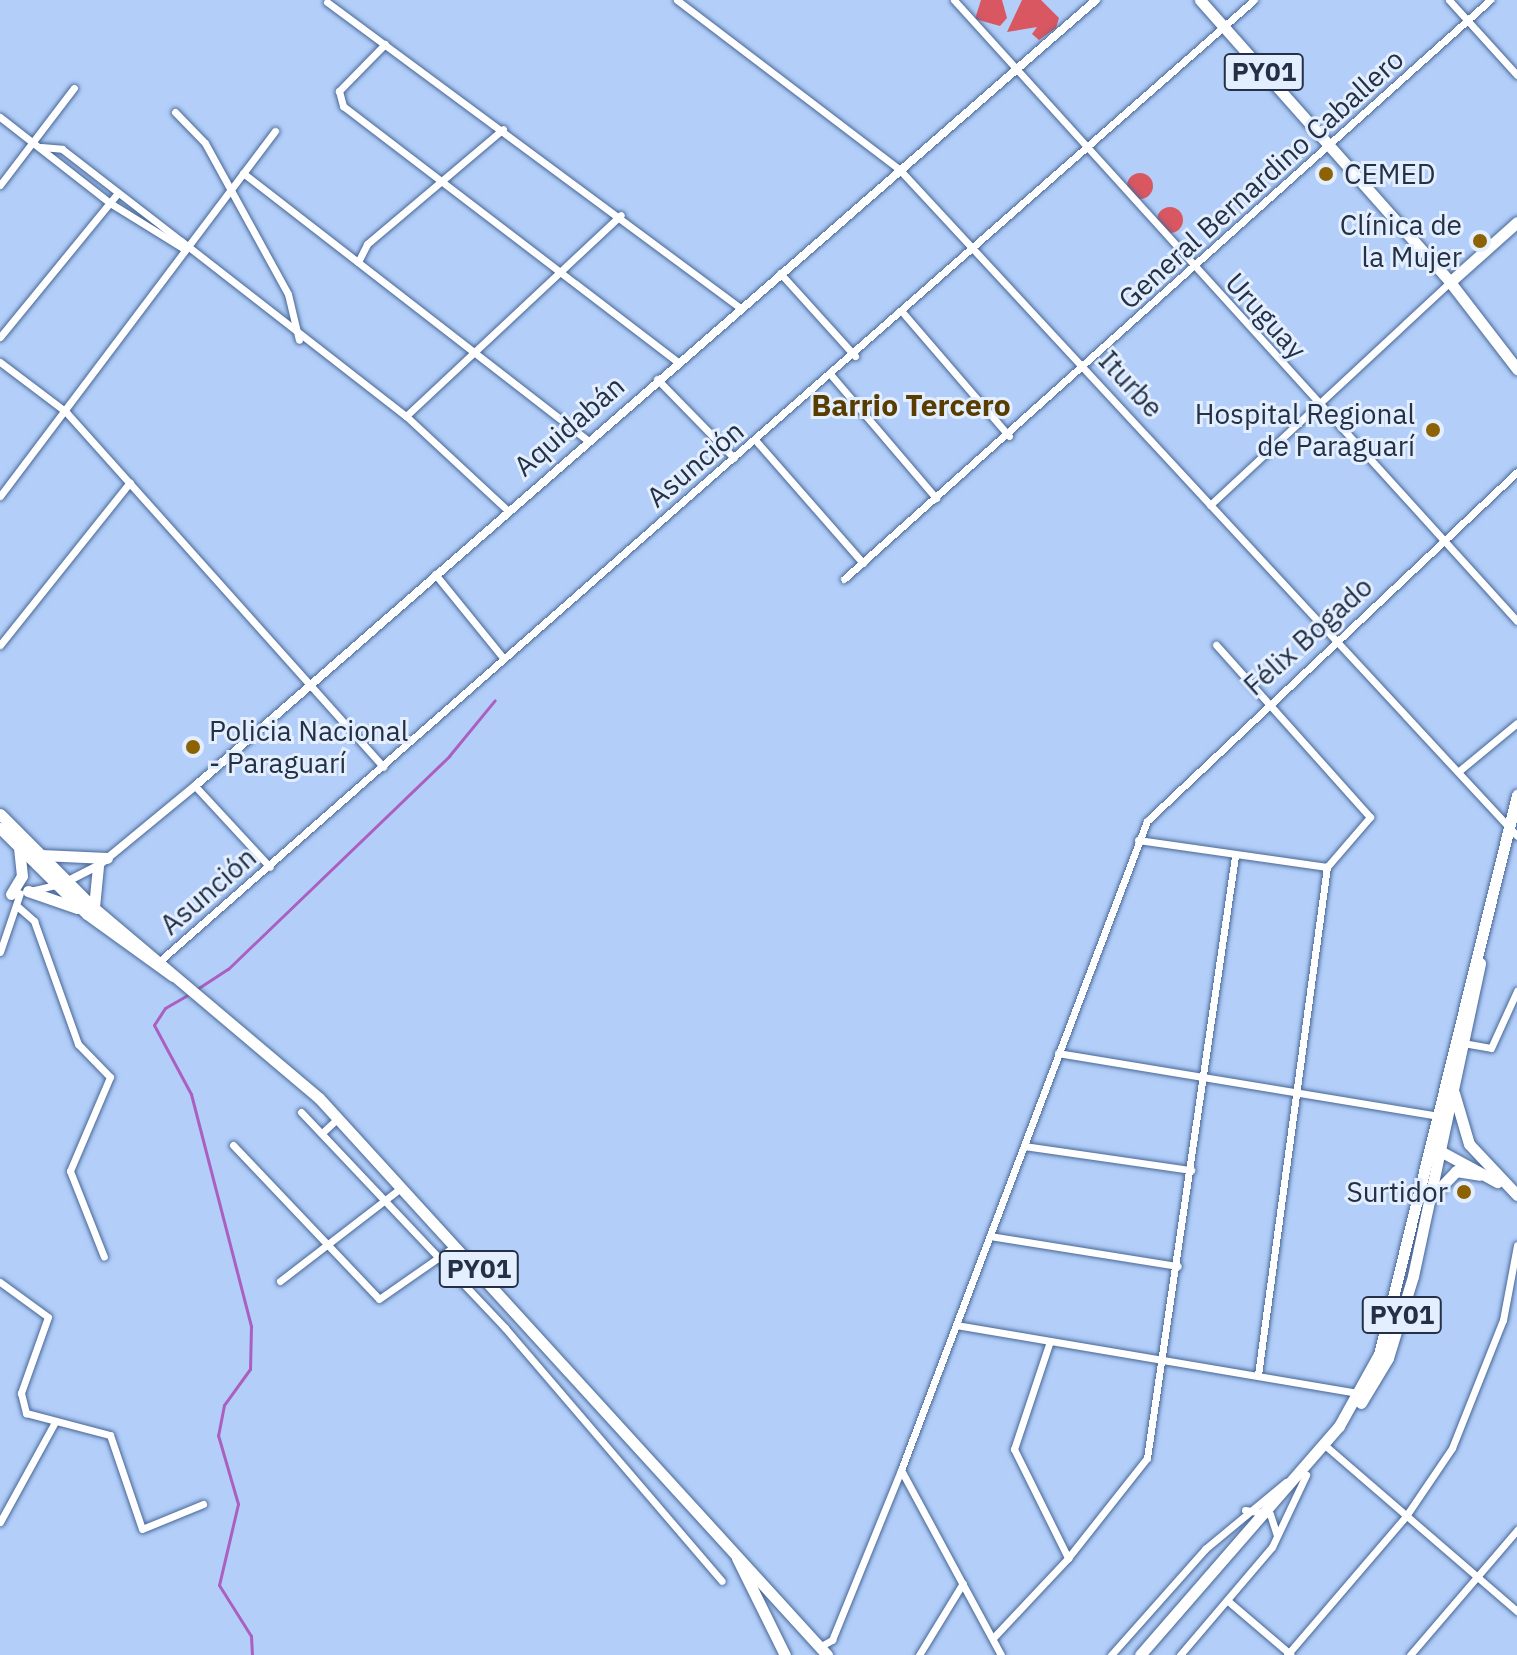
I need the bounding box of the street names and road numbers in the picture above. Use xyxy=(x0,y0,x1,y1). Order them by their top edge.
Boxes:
street label: General Bernardino Caballero xyxy=(1112,42,1410,316)
road number: PY01 xyxy=(1222,50,1306,94)
street label: Uruguay xyxy=(1219,266,1313,366)
street label: Iturbe xyxy=(1092,344,1170,424)
street label: Aquidabán xyxy=(507,369,631,483)
street label: Asunción xyxy=(640,414,750,514)
street label: Félix Bogado xyxy=(1237,570,1379,702)
street label: Asunción xyxy=(153,840,263,942)
road number: PY01 xyxy=(437,1247,521,1291)
road number: PY01 xyxy=(1360,1293,1444,1337)

